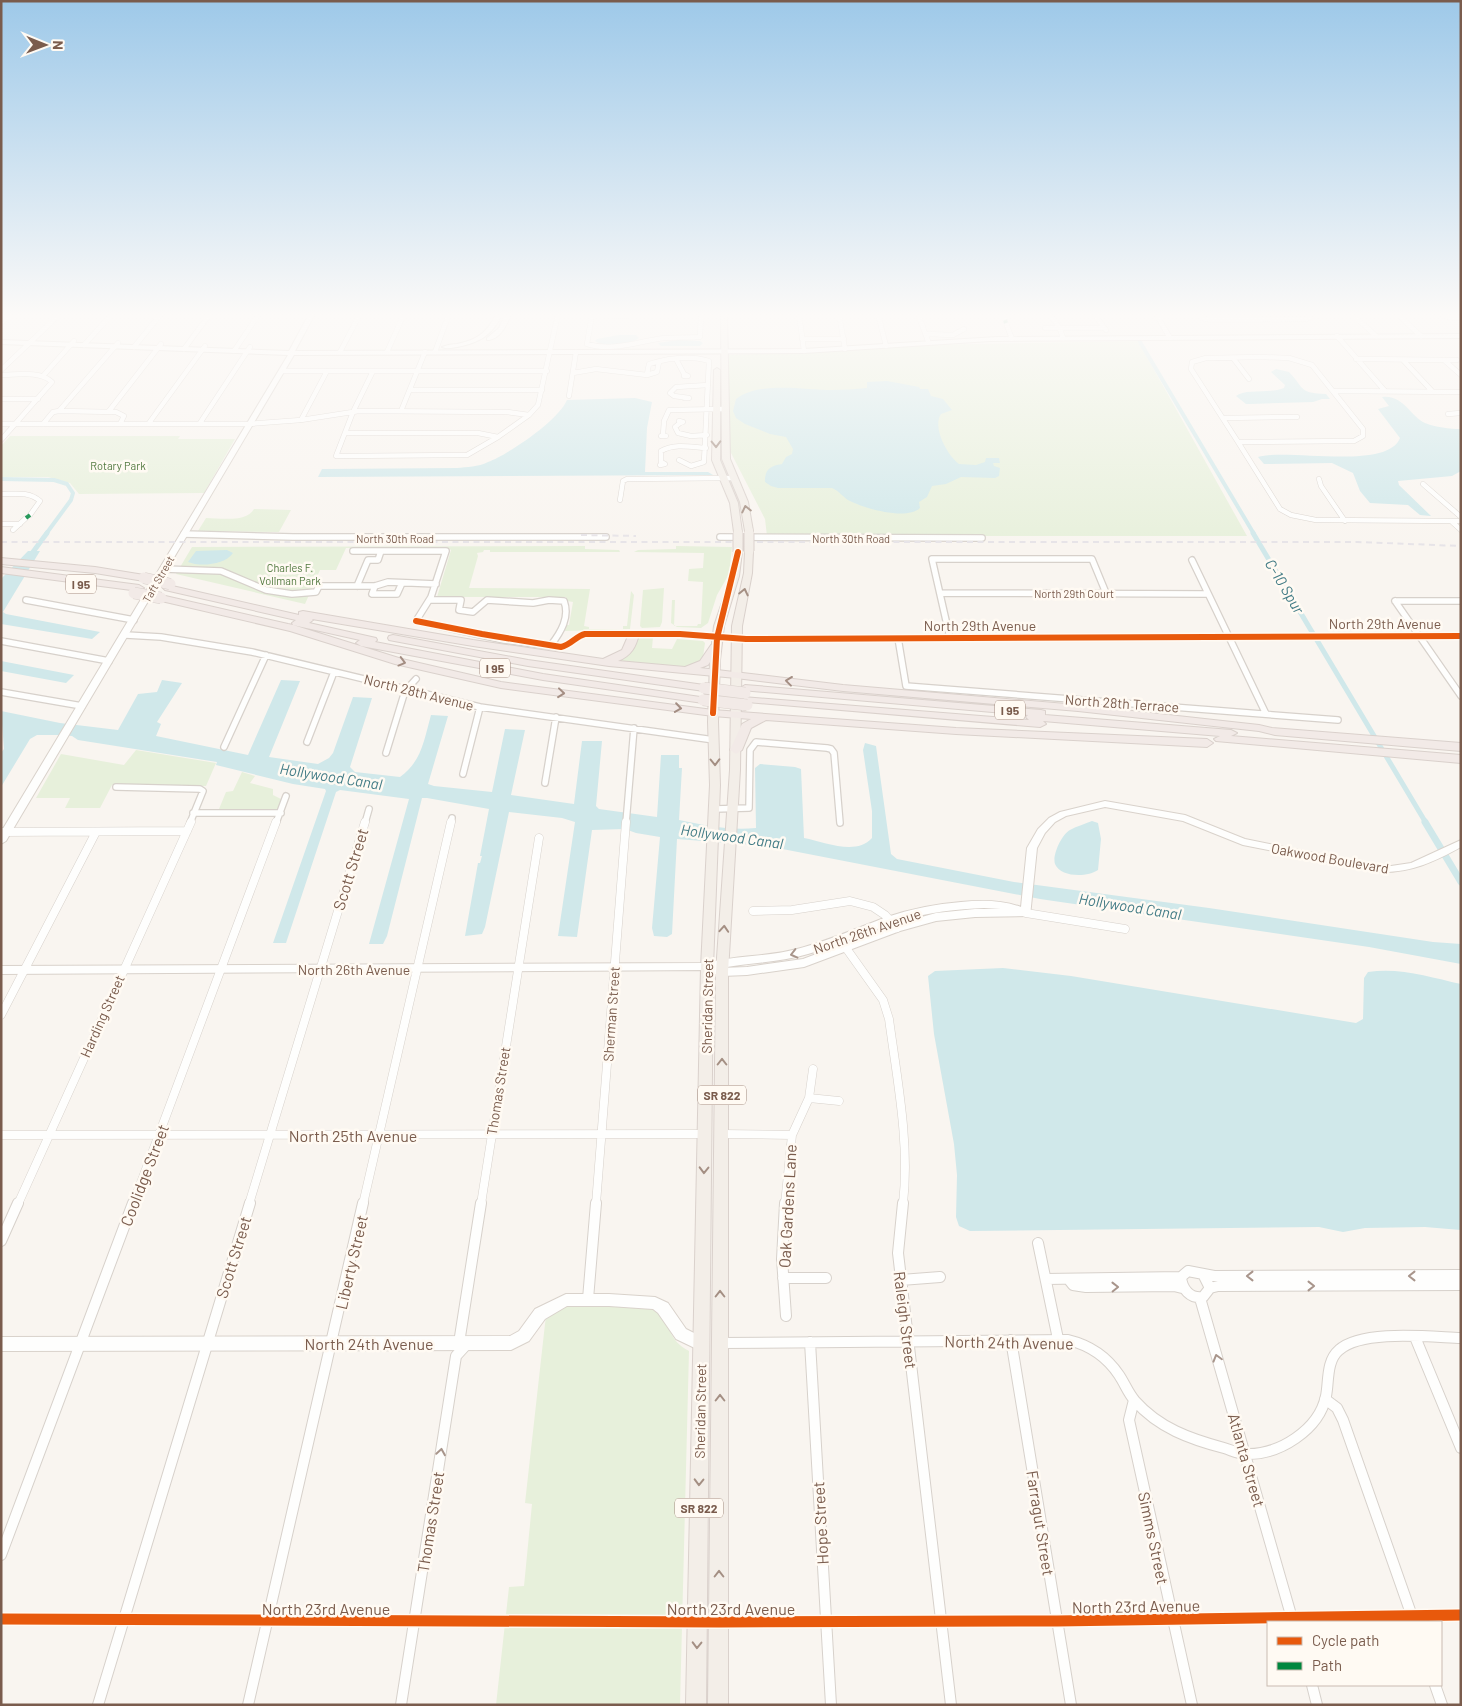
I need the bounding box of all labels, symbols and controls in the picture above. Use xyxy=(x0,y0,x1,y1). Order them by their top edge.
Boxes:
north arrow xyxy=(20,20,70,70)
text: N xyxy=(50,40,67,50)
one-way arrow xyxy=(711,441,721,449)
park label: Rotary Park xyxy=(90,459,146,472)
one-way arrow xyxy=(741,505,751,514)
street label: North 30th Road xyxy=(356,532,434,545)
street label: North 30th Road xyxy=(812,532,890,545)
street label: Taft Street xyxy=(139,553,177,605)
water label: C-10 Spur xyxy=(1262,555,1309,617)
park label: Charles F. Vollman Park xyxy=(259,561,321,587)
road number: I 95 xyxy=(66,574,96,594)
one-way arrow xyxy=(738,587,749,596)
street label: North 29th Court xyxy=(1034,587,1114,600)
street label: North 29th Avenue xyxy=(1329,615,1441,632)
street label: North 29th Avenue xyxy=(924,617,1036,634)
one-way arrow xyxy=(397,657,405,667)
road number: I 95 xyxy=(480,658,510,678)
street label: North 28th Avenue xyxy=(362,670,476,714)
one-way arrow xyxy=(785,676,793,687)
one-way arrow xyxy=(558,687,566,698)
street label: North 28th Terrace xyxy=(1064,691,1180,715)
road number: I 95 xyxy=(995,700,1025,720)
one-way arrow xyxy=(674,703,683,713)
one-way arrow xyxy=(710,758,720,766)
water label: Hollywood Canal xyxy=(278,759,384,793)
water label: Hollywood Canal xyxy=(679,820,785,852)
street label: Scott Street xyxy=(329,826,371,912)
street label: Oakwood Boulevard xyxy=(1270,839,1390,877)
water label: Hollywood Canal xyxy=(1077,889,1183,923)
street label: North 26th Avenue xyxy=(811,905,923,957)
one-way arrow xyxy=(719,924,730,932)
one-way arrow xyxy=(789,948,798,959)
street label: Sheridan Street xyxy=(698,958,716,1054)
street label: North 26th Avenue xyxy=(298,961,410,978)
street label: Sherman Street xyxy=(599,966,623,1062)
street label: Harding Street xyxy=(76,972,128,1060)
street label: Thomas Street xyxy=(483,1045,513,1137)
one-way arrow xyxy=(717,1058,727,1066)
road number: SR 822 xyxy=(698,1086,746,1104)
street label: Coolidge Street xyxy=(116,1121,172,1229)
street label: North 25th Avenue xyxy=(289,1126,417,1145)
street label: Oak Gardens Lane xyxy=(774,1144,800,1268)
one-way arrow xyxy=(699,1166,709,1174)
street label: Liberty Street xyxy=(331,1213,371,1311)
street label: Scott Street xyxy=(212,1214,254,1300)
street label: Raleigh Street xyxy=(891,1270,921,1370)
one-way arrow xyxy=(1245,1271,1253,1281)
one-way arrow xyxy=(1408,1271,1416,1281)
one-way arrow xyxy=(1308,1280,1316,1291)
one-way arrow xyxy=(1112,1282,1119,1292)
one-way arrow xyxy=(715,1290,725,1298)
street label: North 24th Avenue xyxy=(944,1331,1074,1353)
street label: North 24th Avenue xyxy=(304,1334,434,1353)
one-way arrow xyxy=(1213,1354,1223,1363)
street label: Sheridan Street xyxy=(691,1363,709,1459)
one-way arrow xyxy=(715,1393,725,1401)
street label: Atlanta Street xyxy=(1225,1411,1269,1509)
one-way arrow xyxy=(435,1448,445,1456)
street label: Farragut Street xyxy=(1023,1469,1059,1577)
street label: Thomas Street xyxy=(413,1470,447,1574)
one-way arrow xyxy=(694,1479,704,1487)
street label: Hope Street xyxy=(808,1481,832,1565)
street label: Simms Street xyxy=(1135,1490,1173,1586)
road number: SR 822 xyxy=(675,1499,723,1518)
one-way arrow xyxy=(714,1569,724,1577)
street label: North 23rd Avenue xyxy=(1072,1595,1200,1617)
street label: North 23rd Avenue xyxy=(262,1599,390,1618)
street label: North 23rd Avenue xyxy=(667,1599,795,1618)
legend xyxy=(1267,1621,1442,1686)
text: Cycle path xyxy=(1312,1631,1379,1649)
one-way arrow xyxy=(692,1641,702,1649)
text: Path xyxy=(1312,1656,1342,1674)

